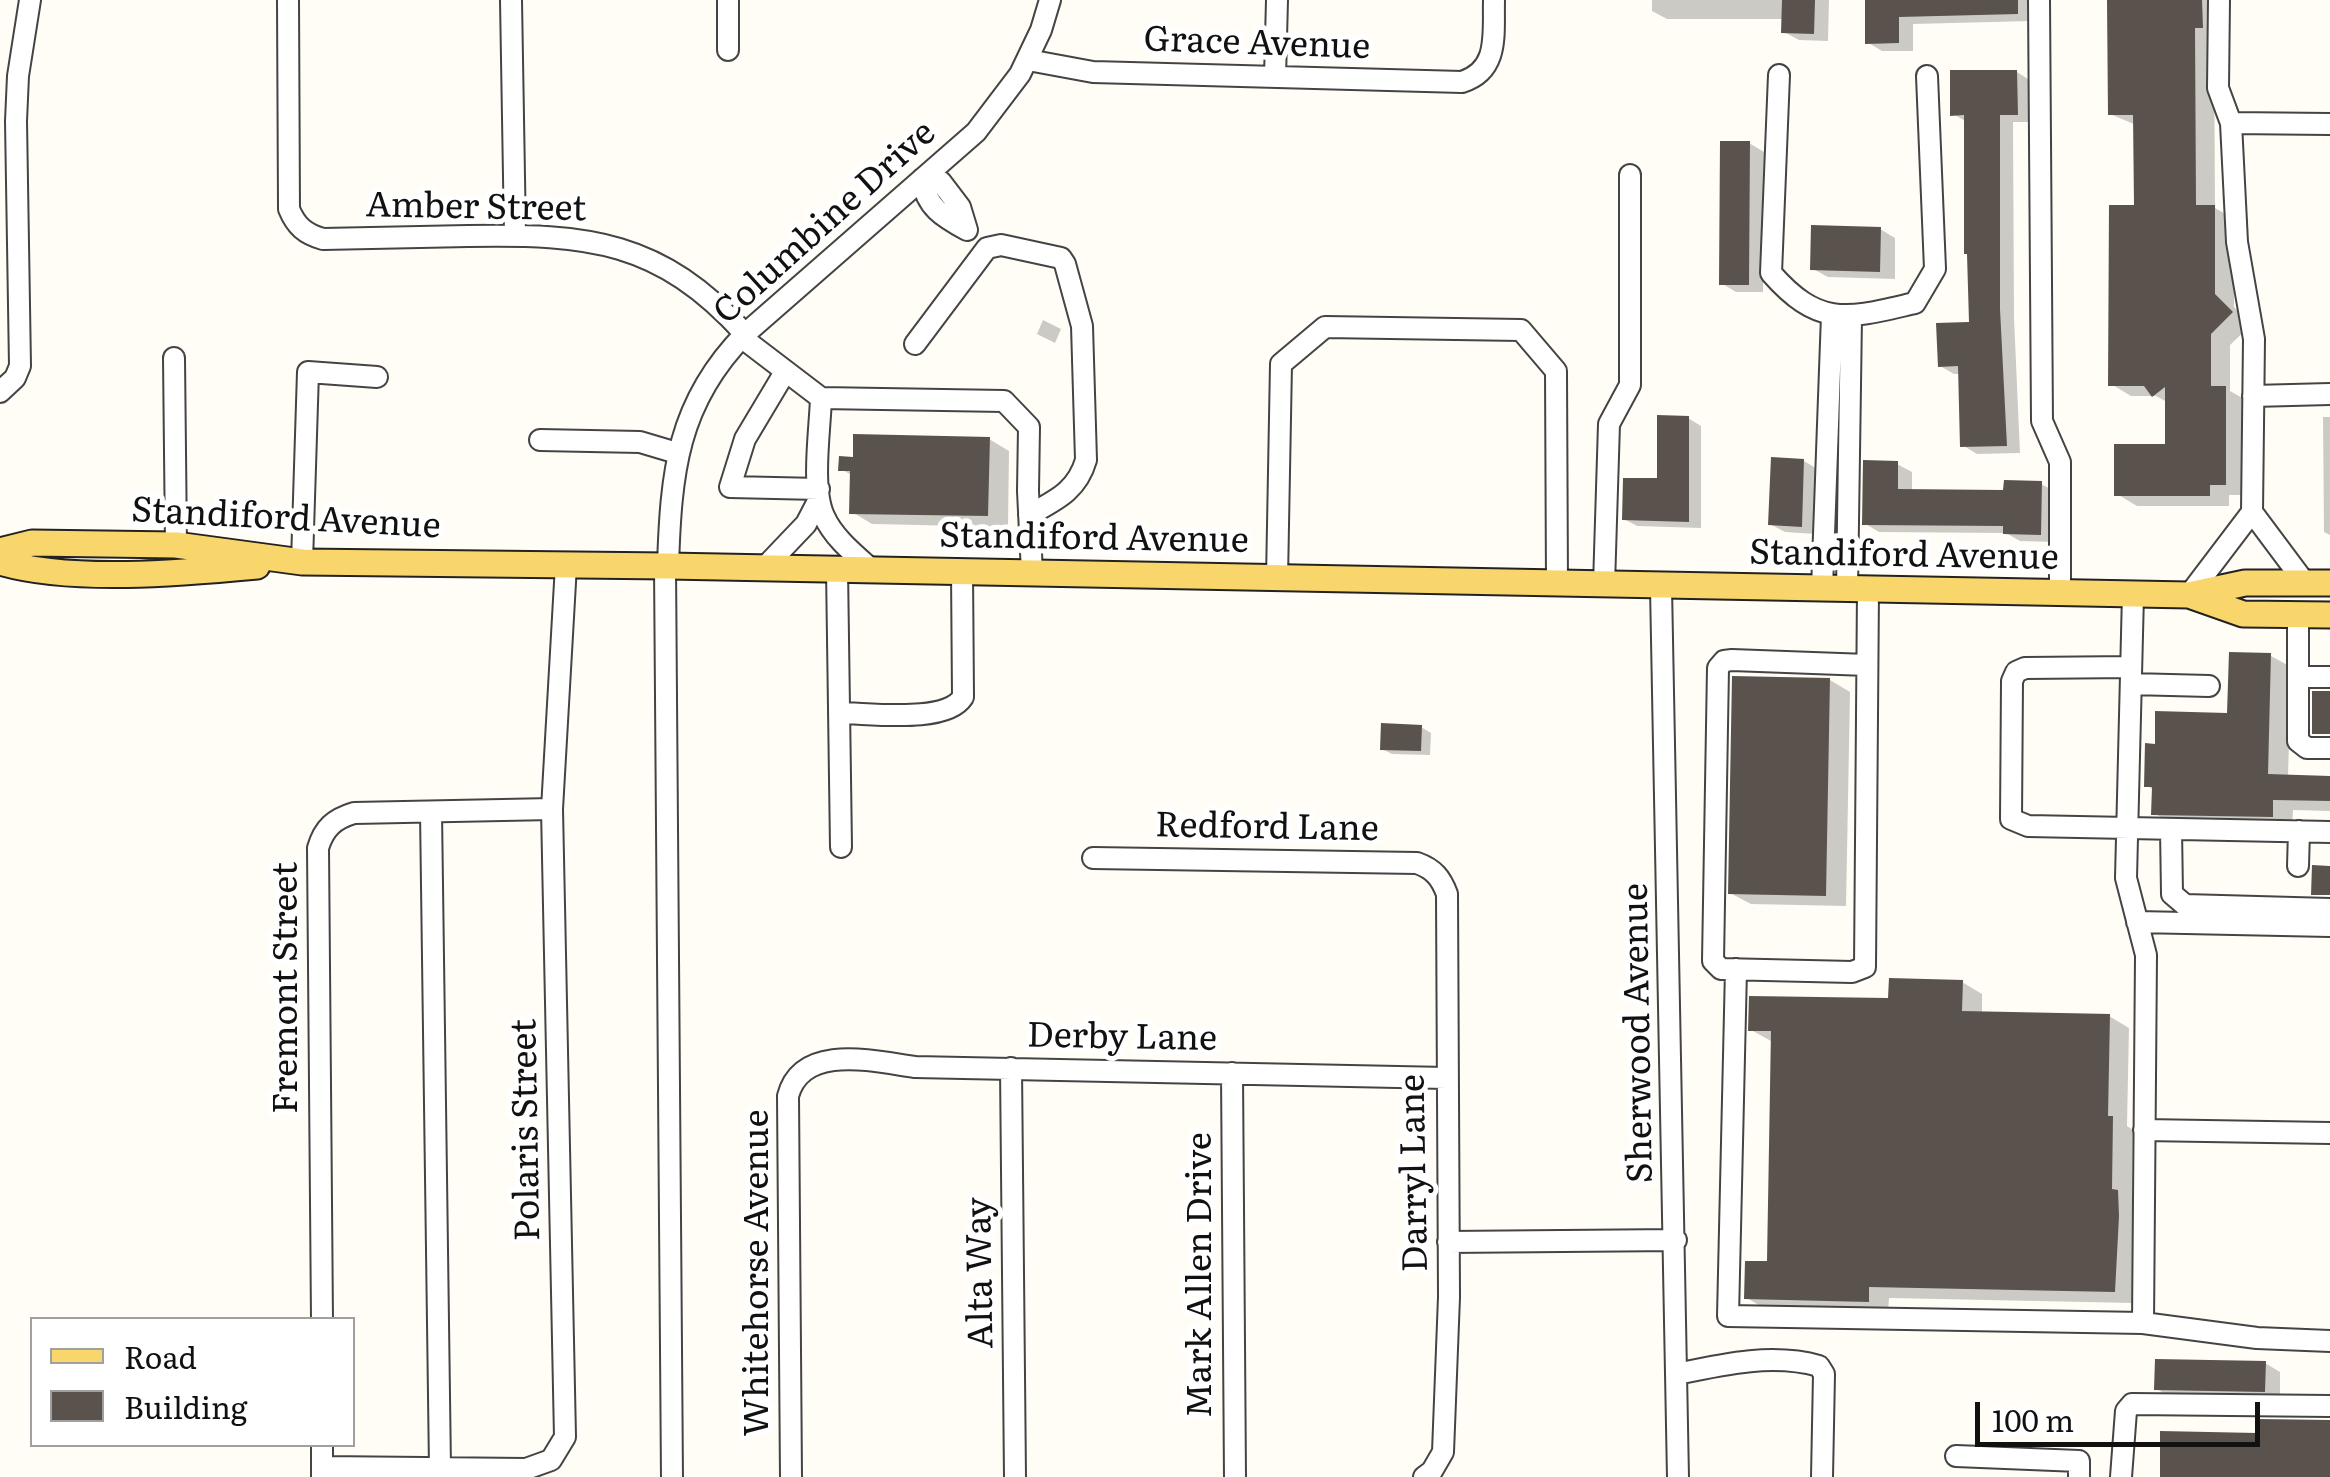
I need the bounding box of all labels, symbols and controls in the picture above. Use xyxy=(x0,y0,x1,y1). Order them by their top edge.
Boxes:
street label: Grace Avenue xyxy=(1143,19,1371,69)
street label: Columbine Drive xyxy=(706,112,944,334)
street label: Amber Street xyxy=(365,185,587,231)
street label: Standiford Avenue xyxy=(130,490,442,548)
street label: Standiford Avenue xyxy=(939,515,1249,563)
street label: Standiford Avenue xyxy=(1749,532,2059,580)
street label: Redford Lane xyxy=(1155,805,1379,851)
street label: Fremont Street xyxy=(266,862,308,1114)
street label: Sherwood Avenue xyxy=(1615,883,1663,1183)
street label: Derby Lane xyxy=(1027,1015,1217,1061)
street label: Polaris Street xyxy=(504,1018,550,1242)
street label: Darryl Lane xyxy=(1392,1074,1438,1272)
street label: Whitehorse Avenue xyxy=(737,1109,779,1437)
street label: Mark Allen Drive xyxy=(1180,1132,1222,1418)
street label: Alta Way xyxy=(959,1197,1003,1349)
legend xyxy=(30,1317,355,1447)
text: Road xyxy=(124,1334,197,1378)
scale bar xyxy=(1980,1382,2265,1444)
text: Building xyxy=(124,1384,248,1428)
text: 100 m xyxy=(1992,1397,2074,1441)

